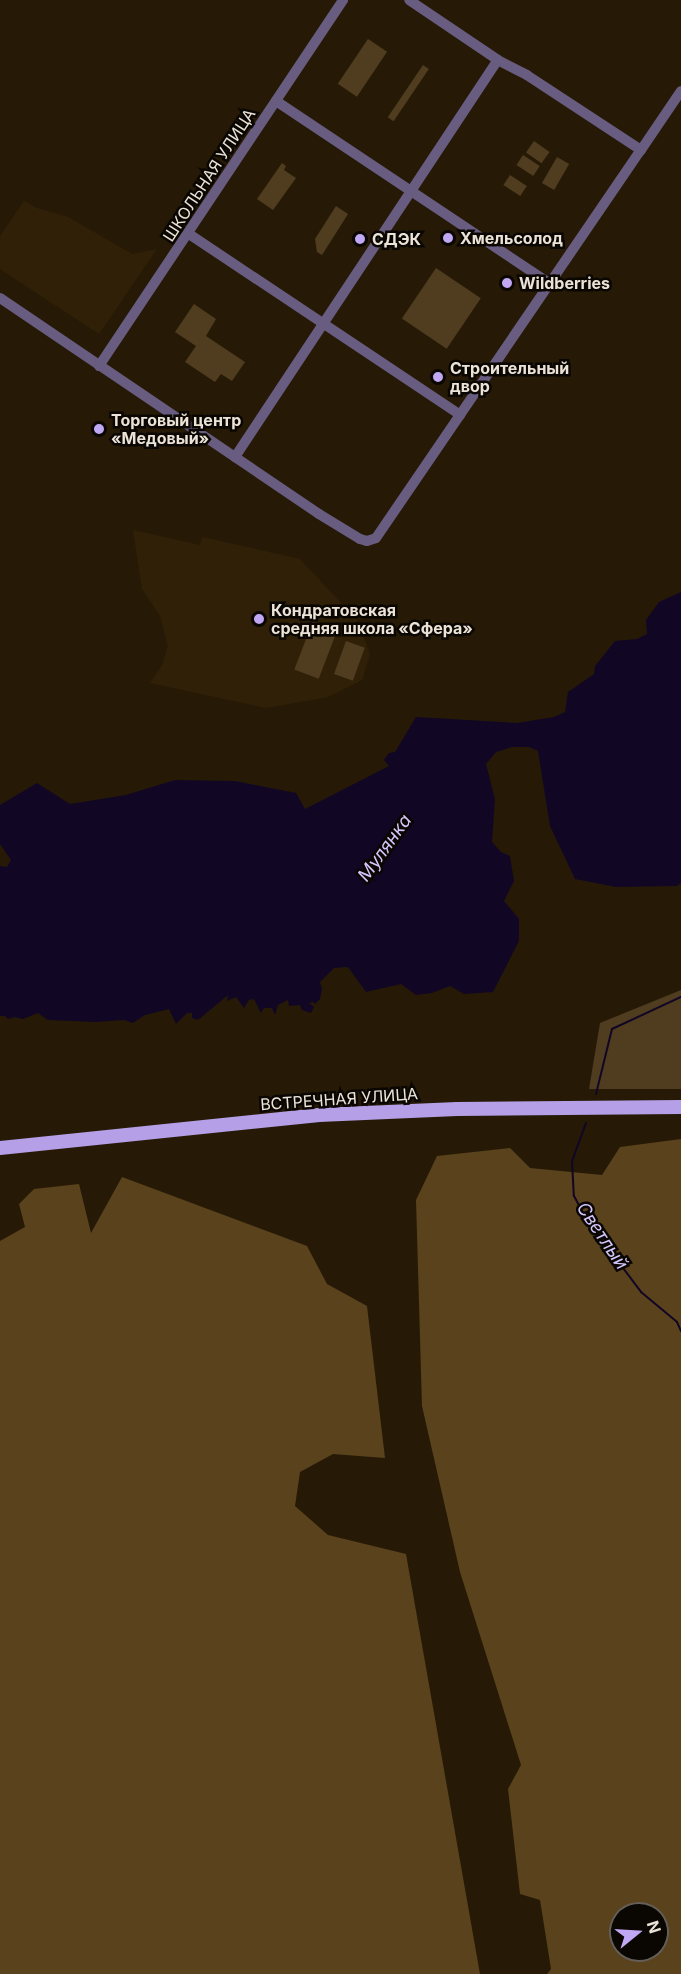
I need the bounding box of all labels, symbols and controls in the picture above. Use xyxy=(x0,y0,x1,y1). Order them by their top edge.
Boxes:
street label: ШКОЛЬНАЯ УЛИЦА xyxy=(159,105,259,245)
place label: Хмельсолод xyxy=(460,228,563,248)
place label: СДЭК xyxy=(372,229,421,249)
marker: Хмельсолод xyxy=(441,231,455,245)
marker: СДЭК xyxy=(353,232,367,246)
place label: Wildberries xyxy=(519,273,610,293)
marker: Wildberries xyxy=(500,276,514,290)
place label: Строительный двор xyxy=(450,358,569,396)
marker: Строительный двор xyxy=(431,370,445,384)
place label: Торговый центр «Медовый» xyxy=(111,410,241,448)
marker: Торговый центр «Медовый» xyxy=(92,422,106,436)
place label: Кондратовская средняя школа «Сфера» xyxy=(271,600,473,638)
marker: Кондратовская средняя школа «Сфера» xyxy=(252,612,266,626)
water label: Мулянка xyxy=(354,810,416,886)
street label: ВСТРЕЧНАЯ УЛИЦА xyxy=(260,1084,418,1114)
water label: Светлый xyxy=(572,1198,632,1274)
north arrow xyxy=(609,1902,669,1962)
text: N xyxy=(643,1918,666,1936)

